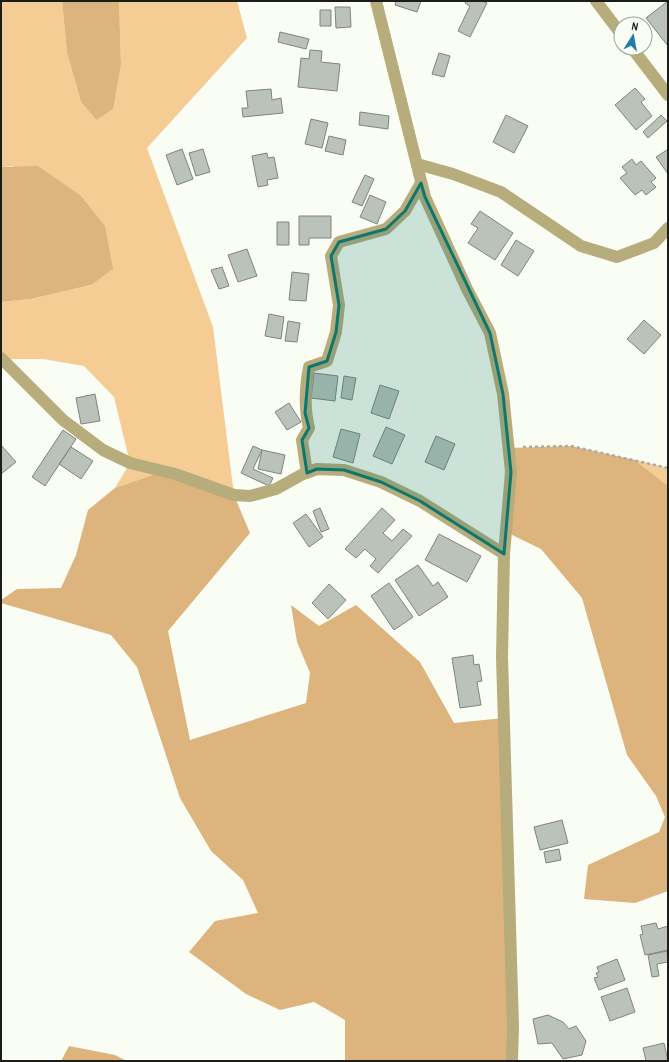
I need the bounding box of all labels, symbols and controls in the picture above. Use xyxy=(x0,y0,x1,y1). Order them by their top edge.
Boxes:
north arrow xyxy=(613,16,653,56)
text: N xyxy=(630,19,639,34)

